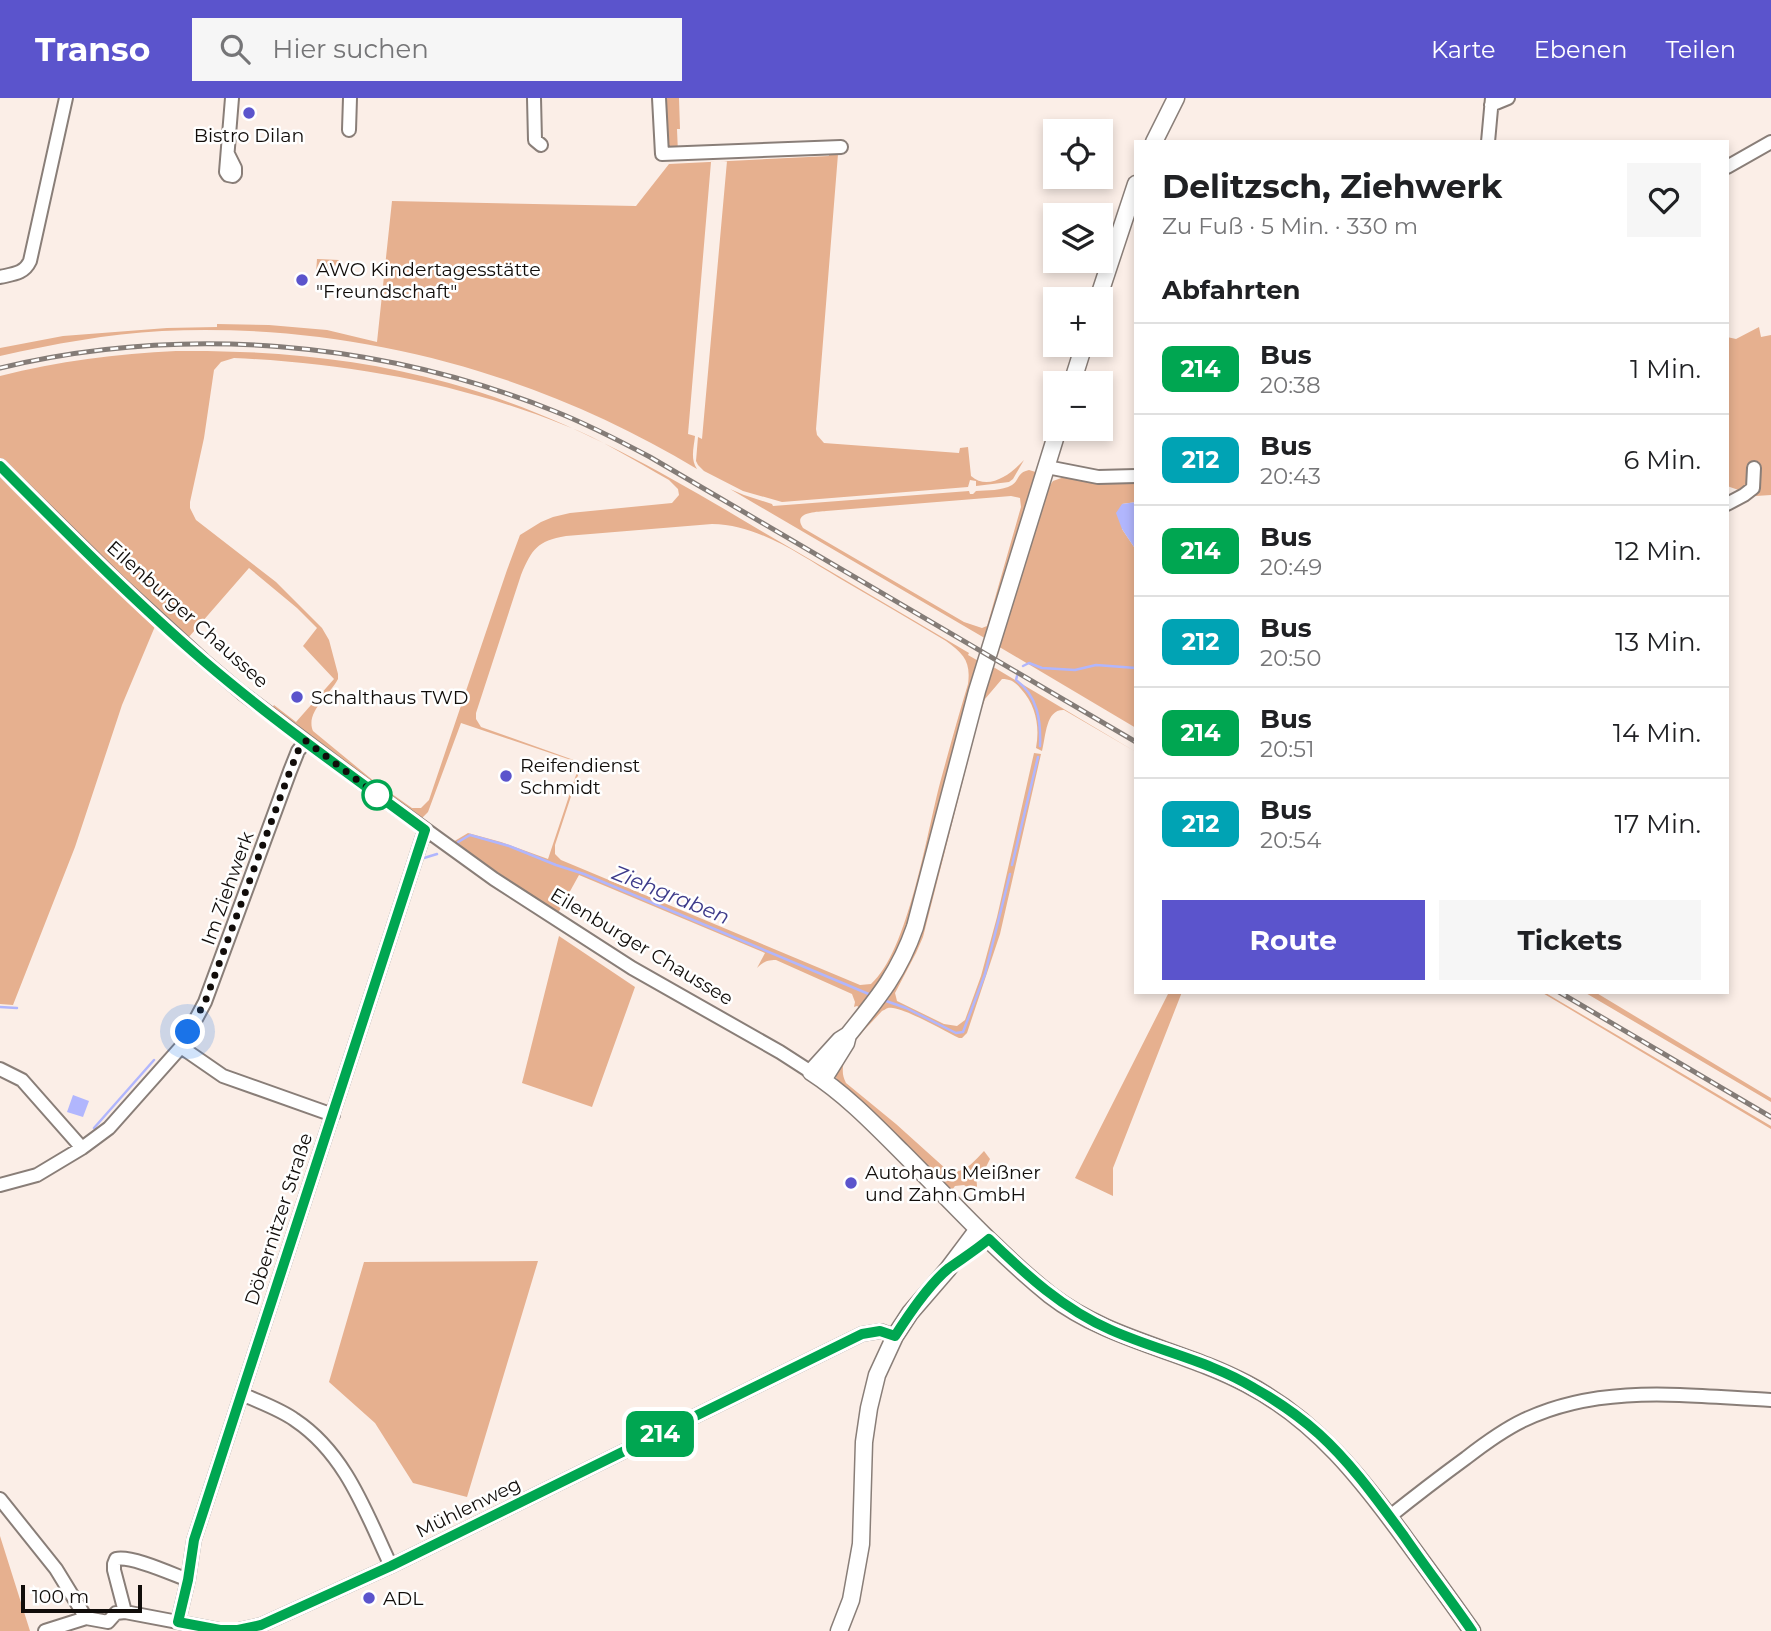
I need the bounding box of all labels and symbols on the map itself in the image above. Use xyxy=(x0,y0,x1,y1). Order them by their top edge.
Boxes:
marker: Bistro Dilan xyxy=(241,105,257,121)
place label: Bistro Dilan xyxy=(194,124,304,147)
place label: AWO Kindertagesstätte "Freundschaft" xyxy=(316,258,541,303)
marker: AWO Kindertagesstätte "Freundschaft" xyxy=(294,272,310,288)
street label: Eilenburger Chaussee xyxy=(102,536,273,693)
place label: Schalthaus TWD xyxy=(311,686,468,709)
marker: Schalthaus TWD xyxy=(289,689,305,705)
place label: Reifendienst Schmidt xyxy=(520,754,641,799)
marker: Reifendienst Schmidt xyxy=(498,768,514,784)
unlabelled marker xyxy=(362,780,392,810)
street label: Im Ziehwerk xyxy=(196,828,259,948)
water label: Ziehgraben xyxy=(608,859,733,929)
street label: Eilenburger Chaussee xyxy=(546,883,737,1010)
your location xyxy=(170,1014,205,1049)
street label: Döbernitzer Straße xyxy=(240,1130,317,1308)
place label: Autohaus Meißner und Zahn GmbH xyxy=(865,1161,1041,1206)
marker: Autohaus Meißner und Zahn GmbH xyxy=(843,1175,859,1191)
line badge: 214 xyxy=(620,1411,700,1457)
street label: Mühlenweg xyxy=(412,1472,524,1543)
scale bar xyxy=(21,1582,142,1614)
place label: ADL xyxy=(383,1587,424,1610)
marker: ADL xyxy=(361,1590,377,1606)

